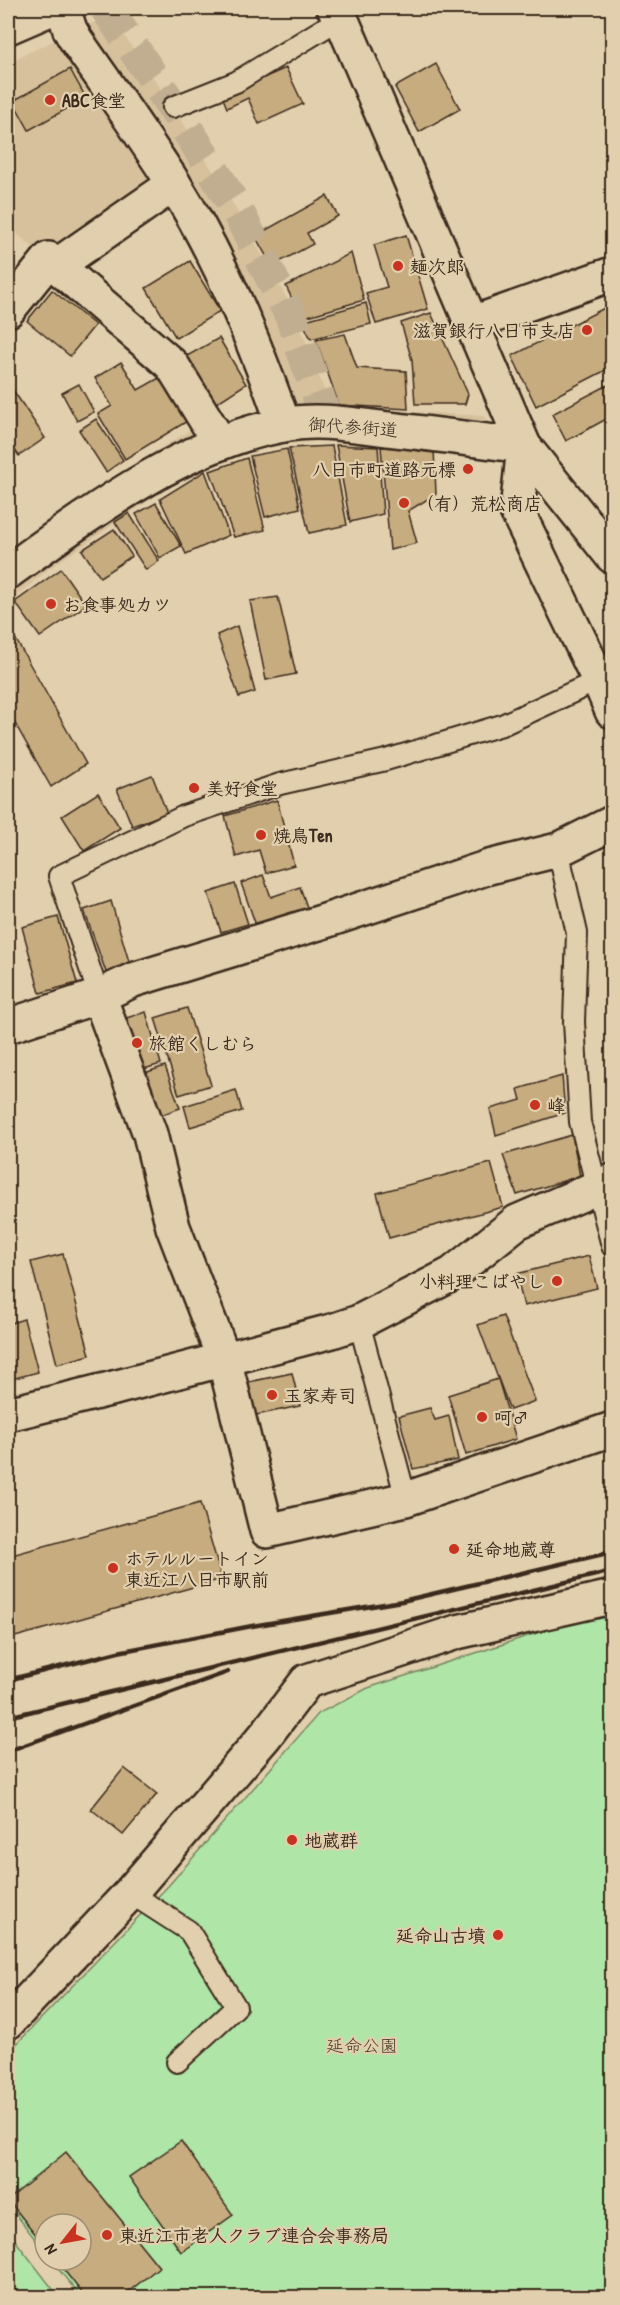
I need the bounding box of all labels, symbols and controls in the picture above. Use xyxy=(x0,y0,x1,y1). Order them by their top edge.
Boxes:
place label: ABC食堂 xyxy=(62,88,126,113)
marker: ABC食堂 xyxy=(43,93,57,107)
place label: 麺次郎 xyxy=(410,254,464,279)
marker: 麺次郎 xyxy=(391,259,405,273)
place label: 滋賀銀行八日市支店 xyxy=(413,318,575,343)
marker: 滋賀銀行八日市支店 xyxy=(580,323,594,337)
street label: 御代参街道 xyxy=(307,411,399,443)
place label: 八日市町道路元標 xyxy=(312,457,456,482)
marker: 八日市町道路元標 xyxy=(461,462,475,476)
place label: （有）荒松商店 xyxy=(416,491,542,516)
marker: （有）荒松商店 xyxy=(397,496,411,510)
place label: お食事処カツ xyxy=(63,592,171,617)
marker: お食事処カツ xyxy=(44,597,58,611)
place label: 美好食堂 xyxy=(206,776,278,801)
marker: 美好食堂 xyxy=(187,781,201,795)
place label: 焼鳥Ten xyxy=(273,823,333,848)
marker: 焼鳥Ten xyxy=(254,828,268,842)
place label: 旅館くしむら xyxy=(149,1031,257,1056)
marker: 旅館くしむら xyxy=(130,1036,144,1050)
place label: 峰 xyxy=(547,1093,565,1118)
marker: 峰 xyxy=(528,1098,542,1112)
place label: 小料理こばやし xyxy=(419,1269,545,1294)
marker: 小料理こばやし xyxy=(550,1274,564,1288)
place label: 玉家寿司 xyxy=(284,1383,356,1408)
marker: 玉家寿司 xyxy=(265,1388,279,1402)
place label: 呵♂ xyxy=(494,1405,530,1430)
marker: 呵♂ xyxy=(475,1410,489,1424)
place label: 延命地蔵尊 xyxy=(466,1537,556,1562)
marker: 延命地蔵尊 xyxy=(447,1542,461,1556)
place label: ホテルルートイン 東近江八日市駅前 xyxy=(125,1546,269,1592)
marker: ホテルルートイン 東近江八日市駅前 xyxy=(106,1561,120,1575)
place label: 地蔵群 xyxy=(304,1828,358,1853)
marker: 地蔵群 xyxy=(285,1833,299,1847)
place label: 延命山古墳 xyxy=(396,1923,486,1948)
marker: 延命山古墳 xyxy=(491,1928,505,1942)
park label: 延命公園 xyxy=(326,2033,398,2058)
north arrow xyxy=(33,2212,93,2272)
place label: 東近江市老人クラブ連合会事務局 xyxy=(119,2223,389,2248)
marker: 東近江市老人クラブ連合会事務局 xyxy=(100,2228,114,2242)
text: N xyxy=(38,2240,62,2259)

